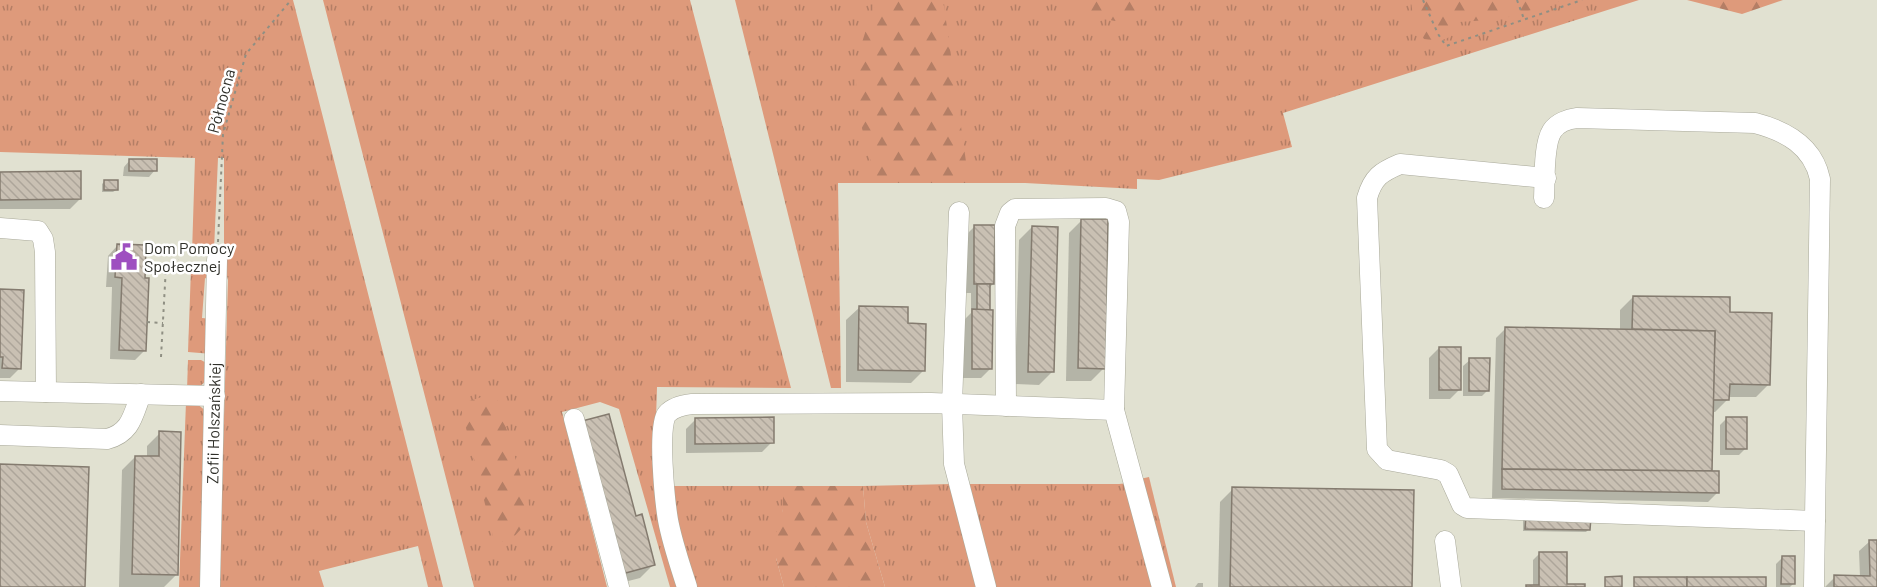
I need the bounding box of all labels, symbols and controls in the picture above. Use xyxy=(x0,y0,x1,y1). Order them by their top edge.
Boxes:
street label: Północna xyxy=(203,67,238,135)
place label: Dom Pomocy Społecznej xyxy=(144,238,235,275)
public building icon: Dom Pomocy Społecznej xyxy=(109,242,139,272)
street label: Zofii Holszańskiej xyxy=(202,362,224,484)

